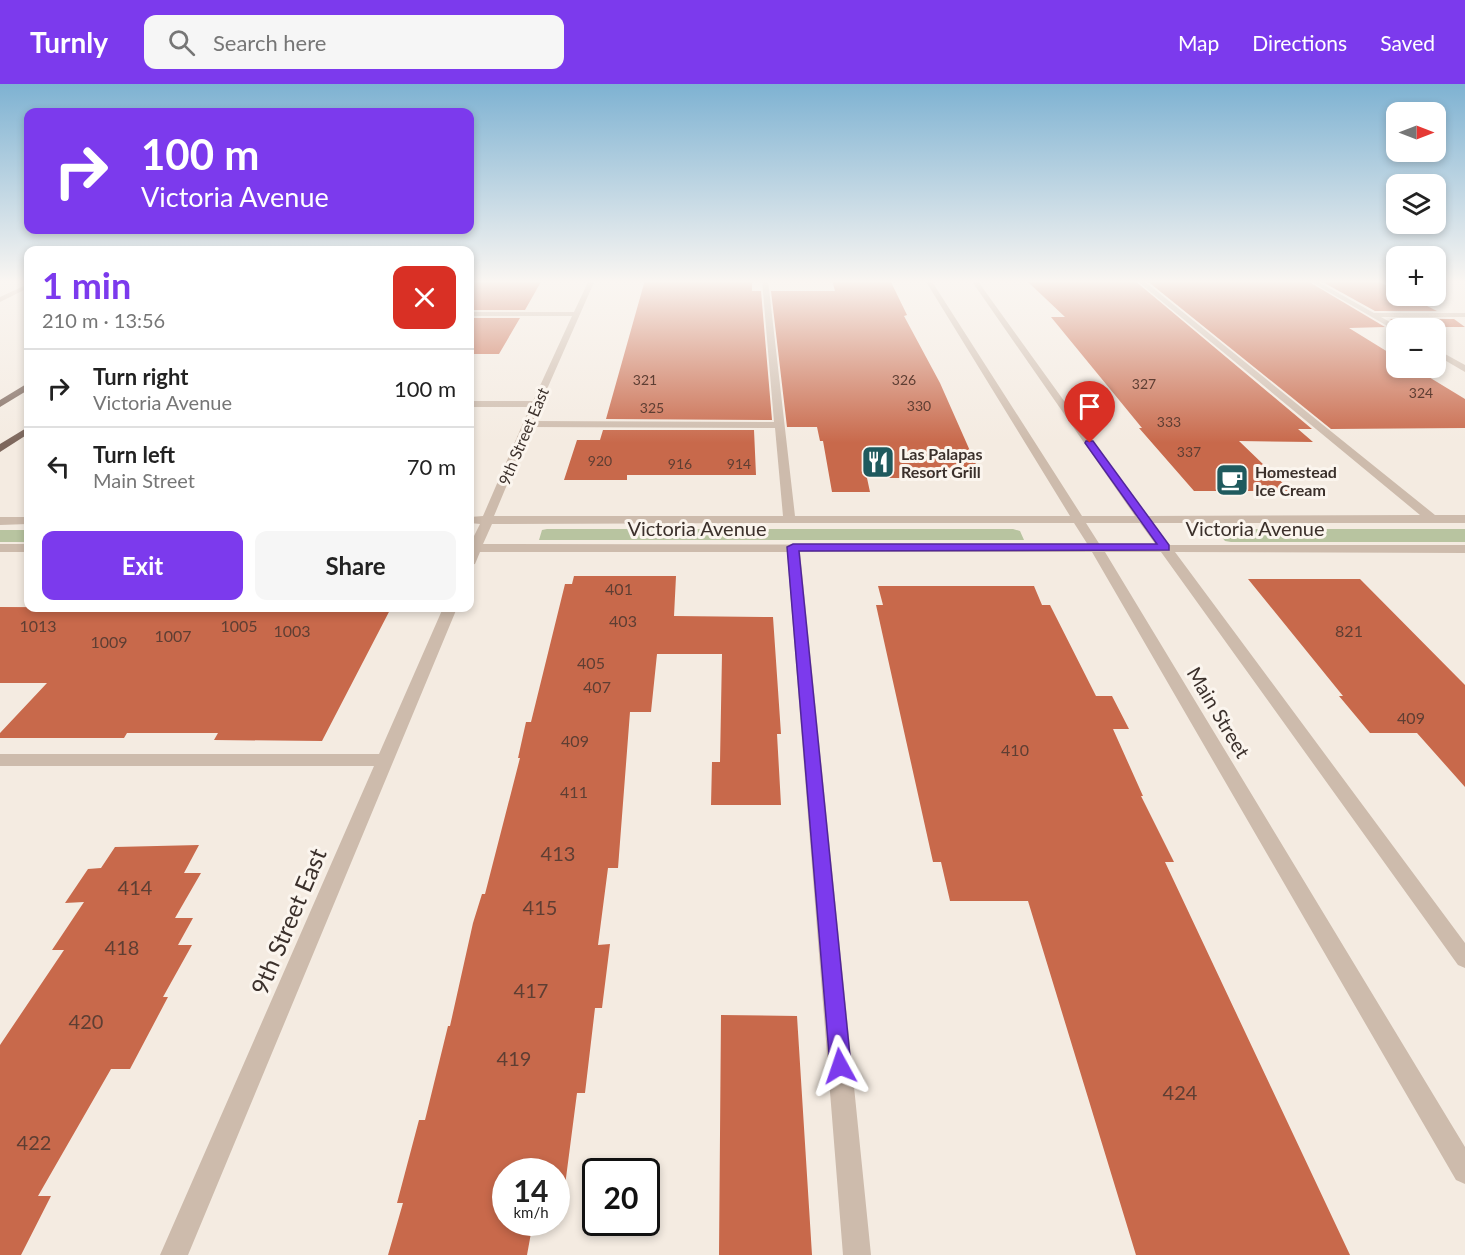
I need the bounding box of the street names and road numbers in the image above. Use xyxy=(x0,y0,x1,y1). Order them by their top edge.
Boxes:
street label: 9th Street East xyxy=(494,384,552,488)
street label: Victoria Avenue xyxy=(627,516,767,540)
street label: Victoria Avenue xyxy=(1185,516,1325,540)
street label: Main Street xyxy=(1182,662,1256,762)
street label: 9th Street East xyxy=(244,843,332,998)

